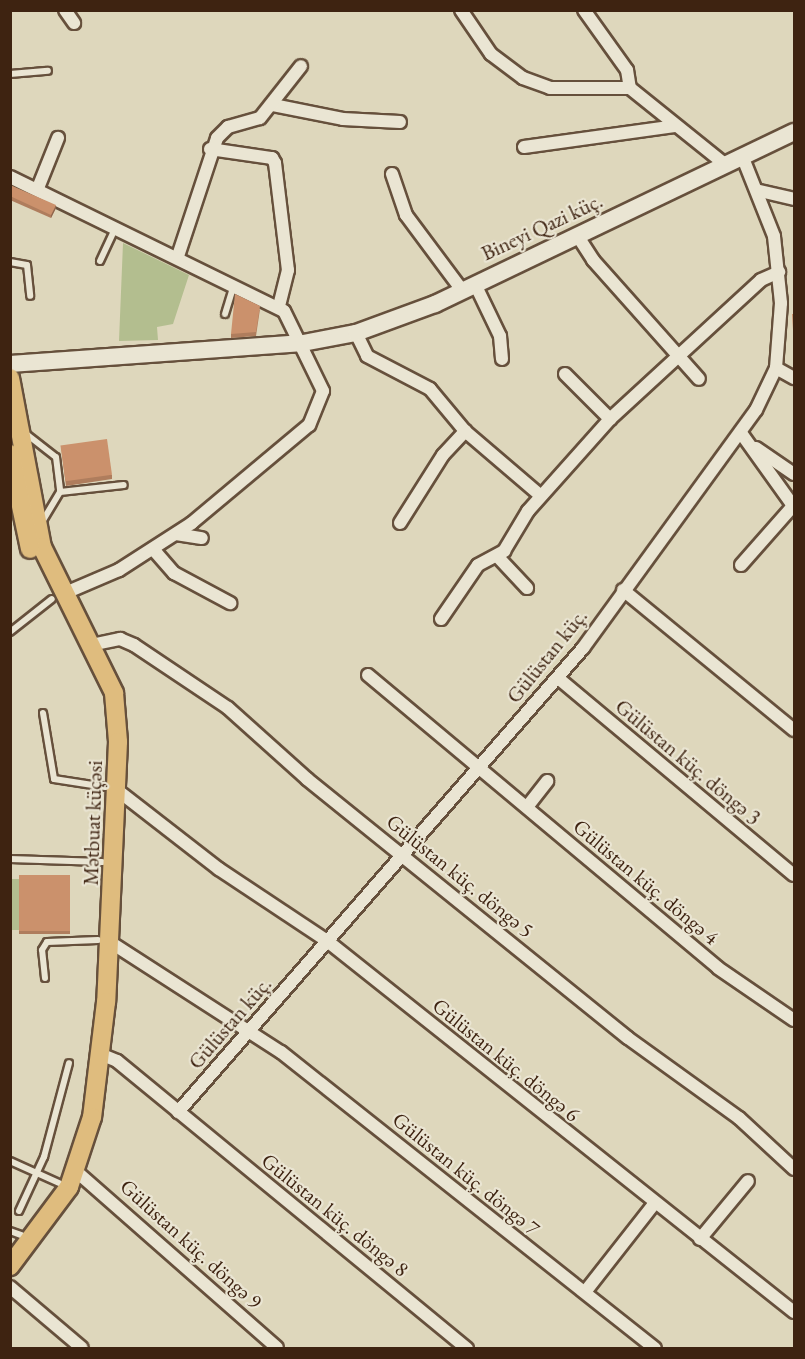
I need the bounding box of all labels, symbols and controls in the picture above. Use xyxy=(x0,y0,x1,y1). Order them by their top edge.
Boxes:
street label: Bineyi Qazi küç. xyxy=(477,188,607,266)
street label: Gülüstan küç. xyxy=(501,604,593,708)
street label: Gülüstan küç. döngə 3 xyxy=(610,694,766,830)
street label: Mətbuat küçəsi xyxy=(78,760,108,886)
street label: Gülüstan küç. döngə 5 xyxy=(381,809,539,943)
street label: Gülüstan küç. döngə 4 xyxy=(568,814,724,950)
street label: Gülüstan küç. xyxy=(183,972,277,1074)
street label: Gülüstan küç. döngə 6 xyxy=(427,993,585,1127)
street label: Gülüstan küç. döngə 7 xyxy=(387,1107,545,1241)
street label: Gülüstan küç. döngə 8 xyxy=(256,1148,414,1282)
street label: Gülüstan küç. döngə 9 xyxy=(115,1174,267,1314)

